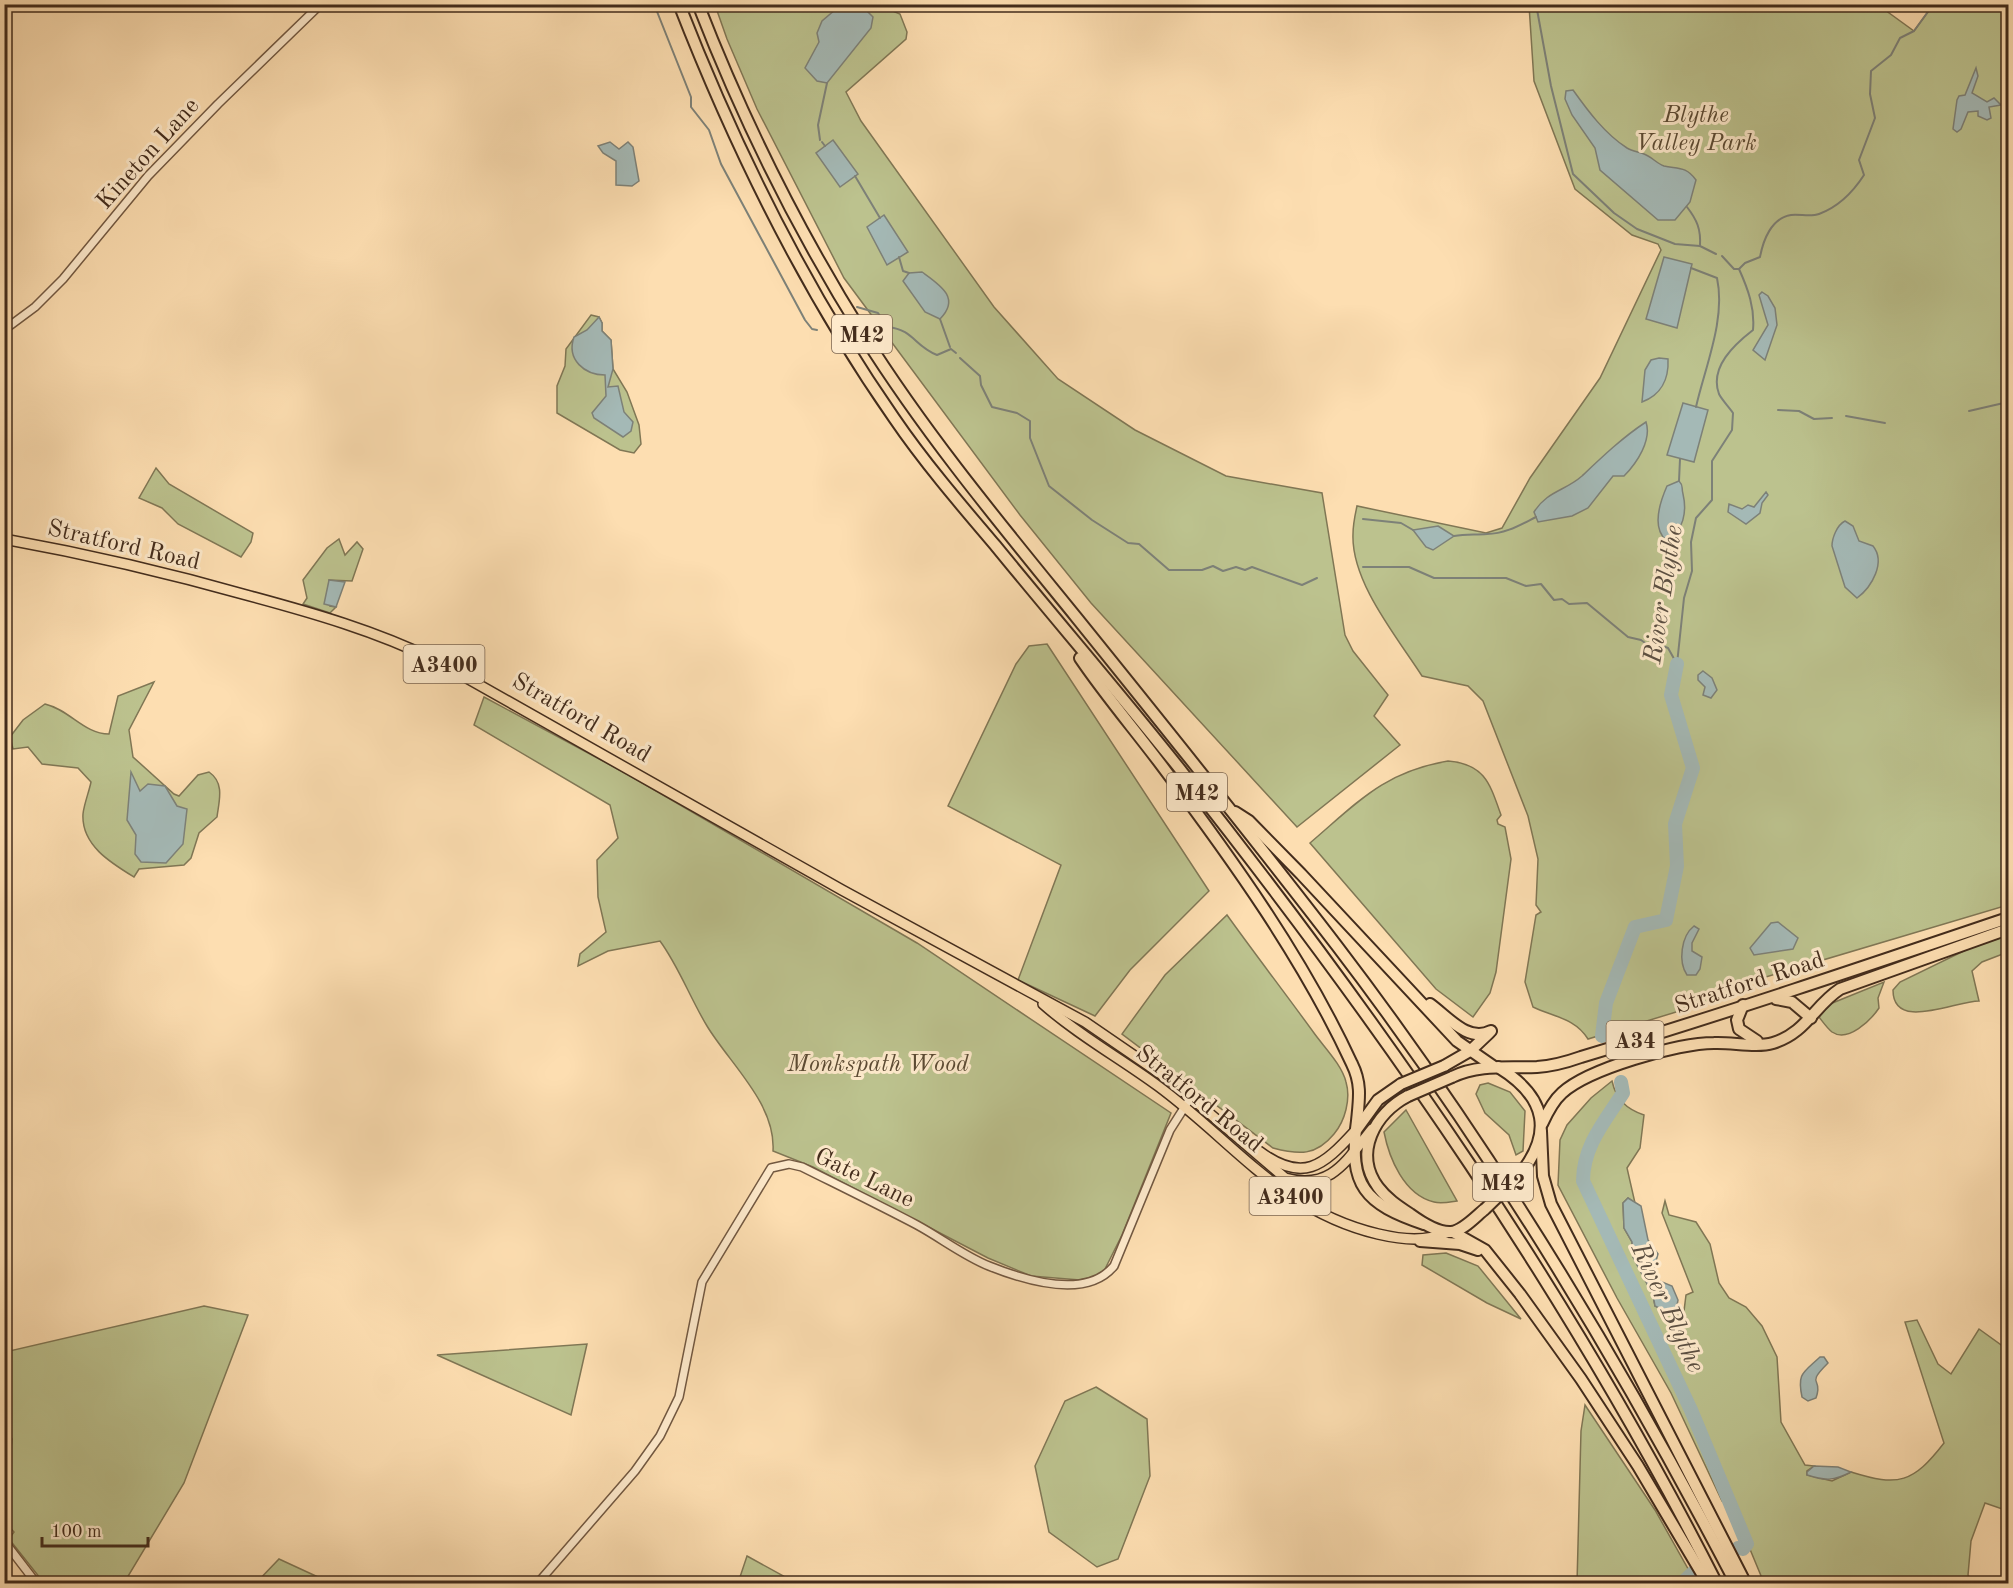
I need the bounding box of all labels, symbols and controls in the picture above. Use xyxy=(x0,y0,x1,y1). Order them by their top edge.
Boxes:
street label: Kineton Lane xyxy=(93,94,204,215)
park label: Blythe Valley Park xyxy=(1635,104,1757,156)
road number: M42 xyxy=(832,315,892,353)
street label: Stratford Road xyxy=(45,517,202,575)
water label: River Blythe xyxy=(1640,523,1688,666)
road number: A3400 xyxy=(404,645,484,683)
street label: Stratford Road xyxy=(508,669,654,768)
road number: M42 xyxy=(1167,773,1227,811)
street label: Stratford Road xyxy=(1672,948,1827,1019)
road number: A34 xyxy=(1606,1021,1664,1059)
street label: Stratford Road xyxy=(1131,1041,1267,1158)
park label: Monkspath Wood xyxy=(786,1053,969,1077)
street label: Gate Lane xyxy=(811,1145,918,1213)
road number: M42 xyxy=(1473,1163,1533,1201)
road number: A3400 xyxy=(1250,1177,1330,1215)
water label: River Blythe xyxy=(1625,1238,1709,1377)
scale bar xyxy=(42,1510,148,1548)
text: 100 m xyxy=(51,1523,102,1541)

